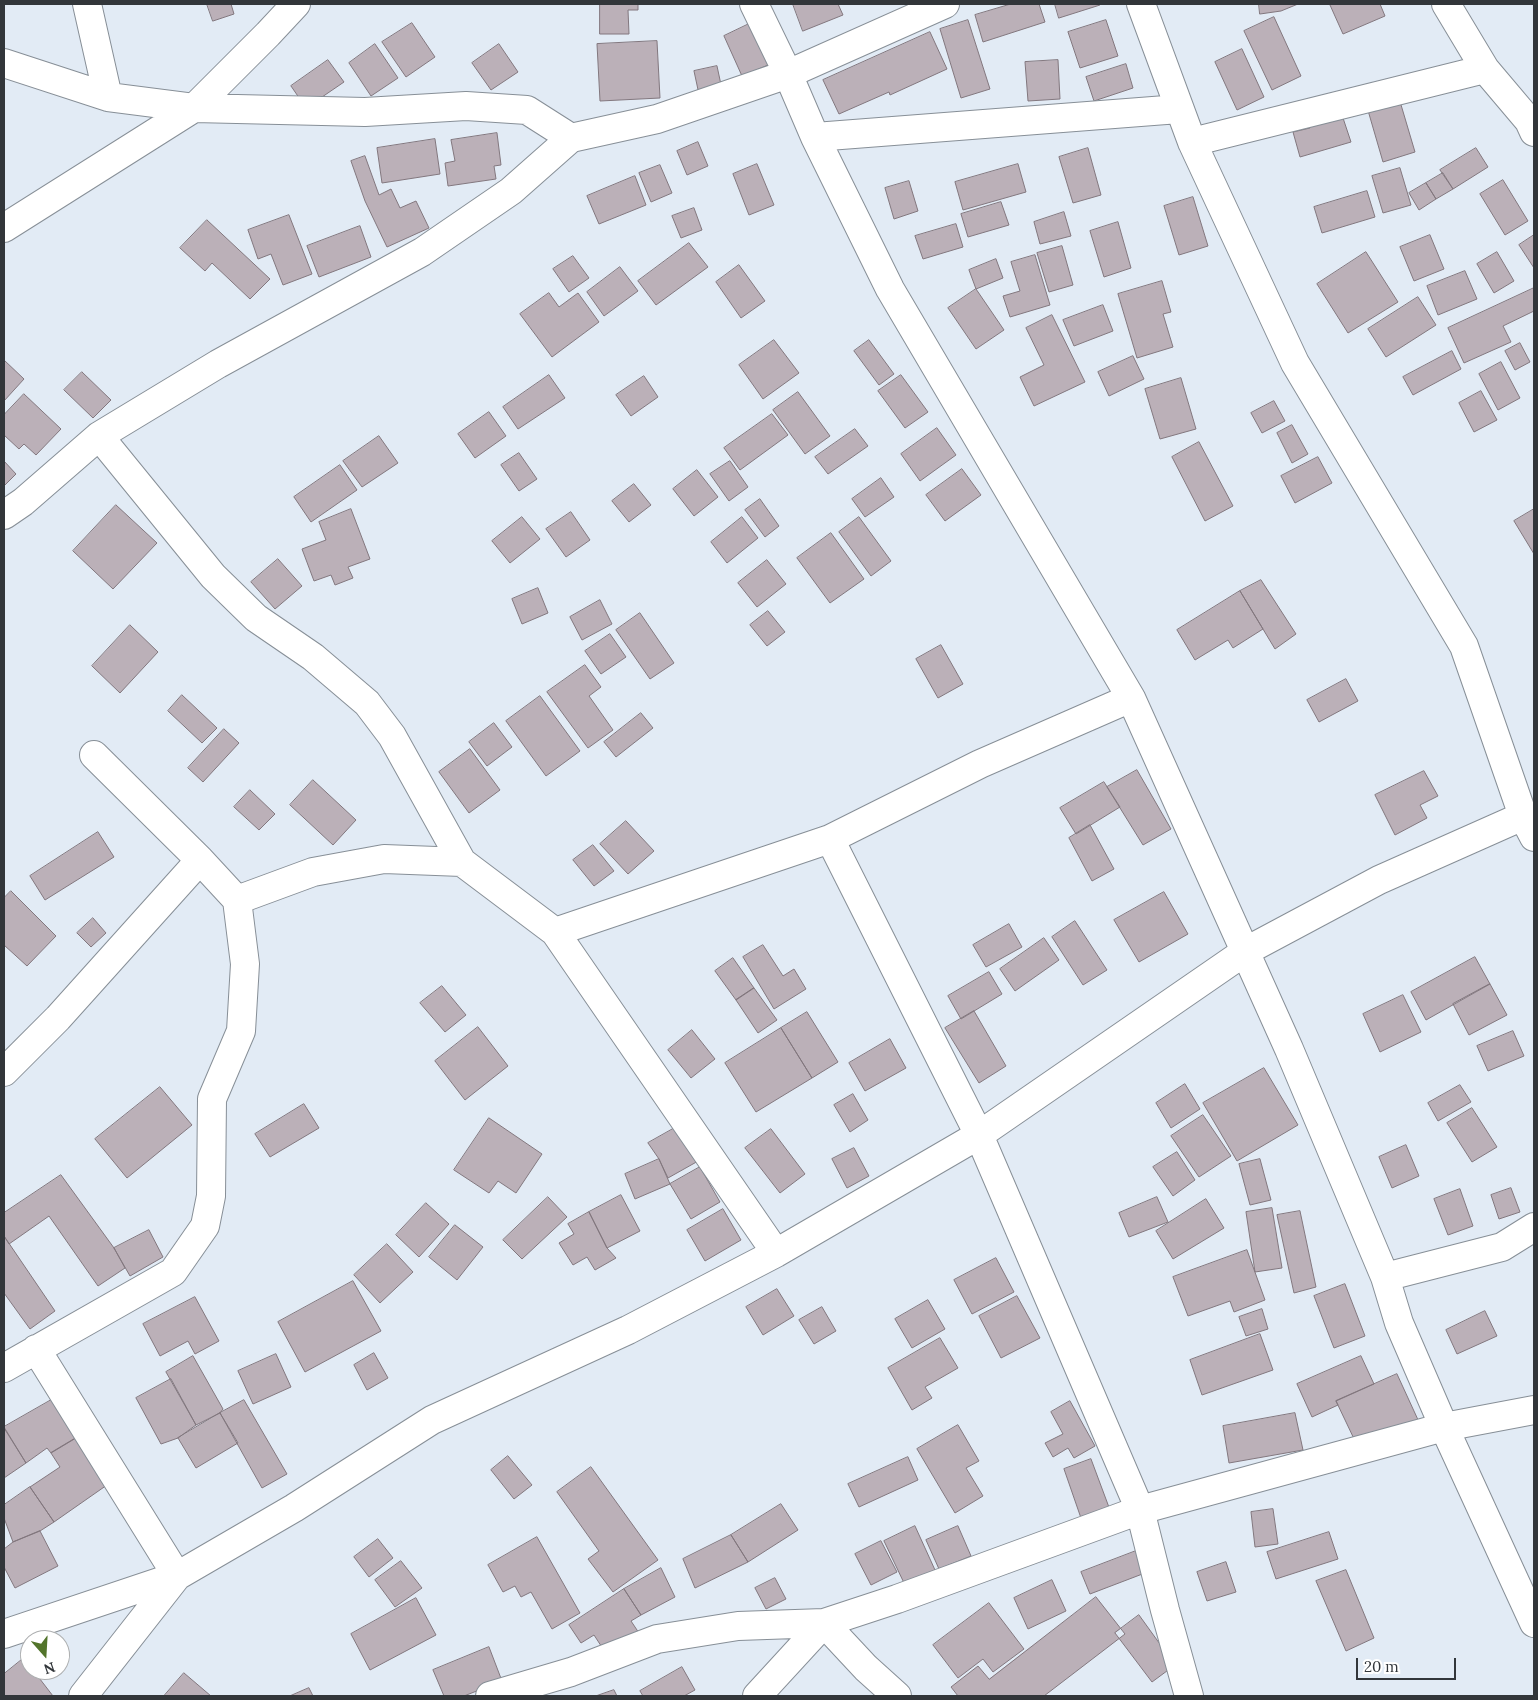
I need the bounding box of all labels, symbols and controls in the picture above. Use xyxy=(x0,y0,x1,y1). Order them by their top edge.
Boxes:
north arrow xyxy=(20,1630,70,1680)
scale bar xyxy=(1358,1648,1458,1680)
text: 20 m xyxy=(1364,1657,1399,1676)
text: N xyxy=(42,1658,58,1679)

